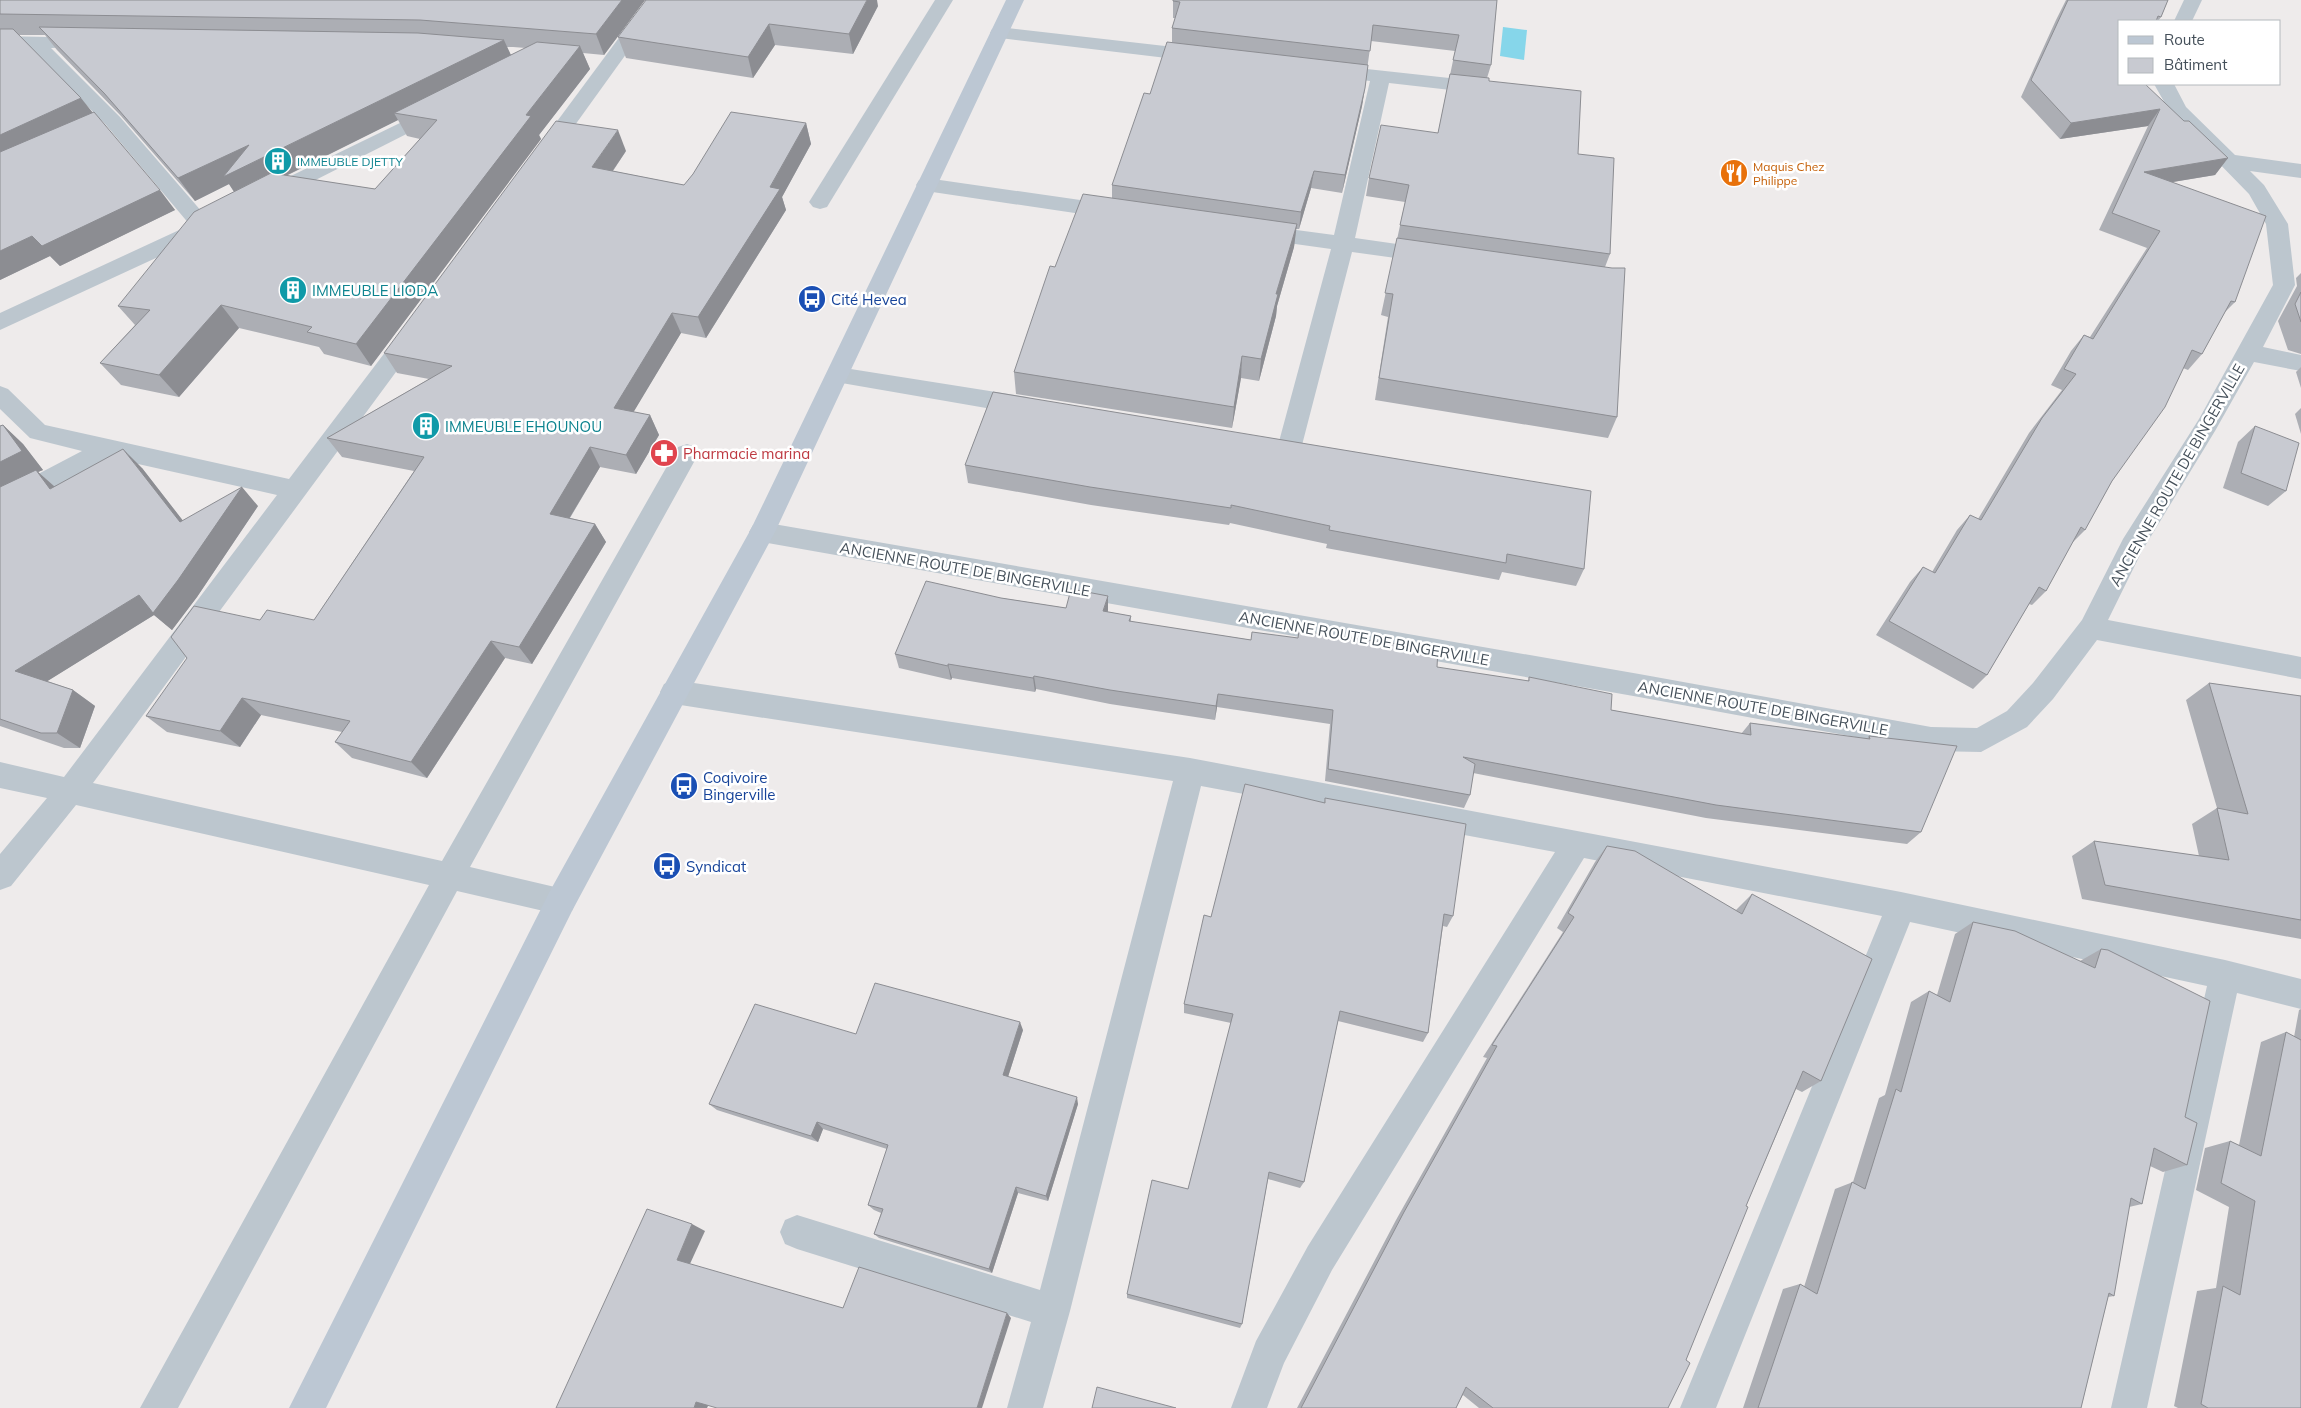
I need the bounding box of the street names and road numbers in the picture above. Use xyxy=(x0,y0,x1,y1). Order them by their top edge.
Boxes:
street label: ANCIENNE ROUTE DE BINGERVILLE xyxy=(2105,360,2249,590)
street label: ANCIENNE ROUTE DE BINGERVILLE xyxy=(838,538,1092,600)
street label: ANCIENNE ROUTE DE BINGERVILLE xyxy=(1237,607,1491,669)
street label: ANCIENNE ROUTE DE BINGERVILLE xyxy=(1636,677,1890,739)

